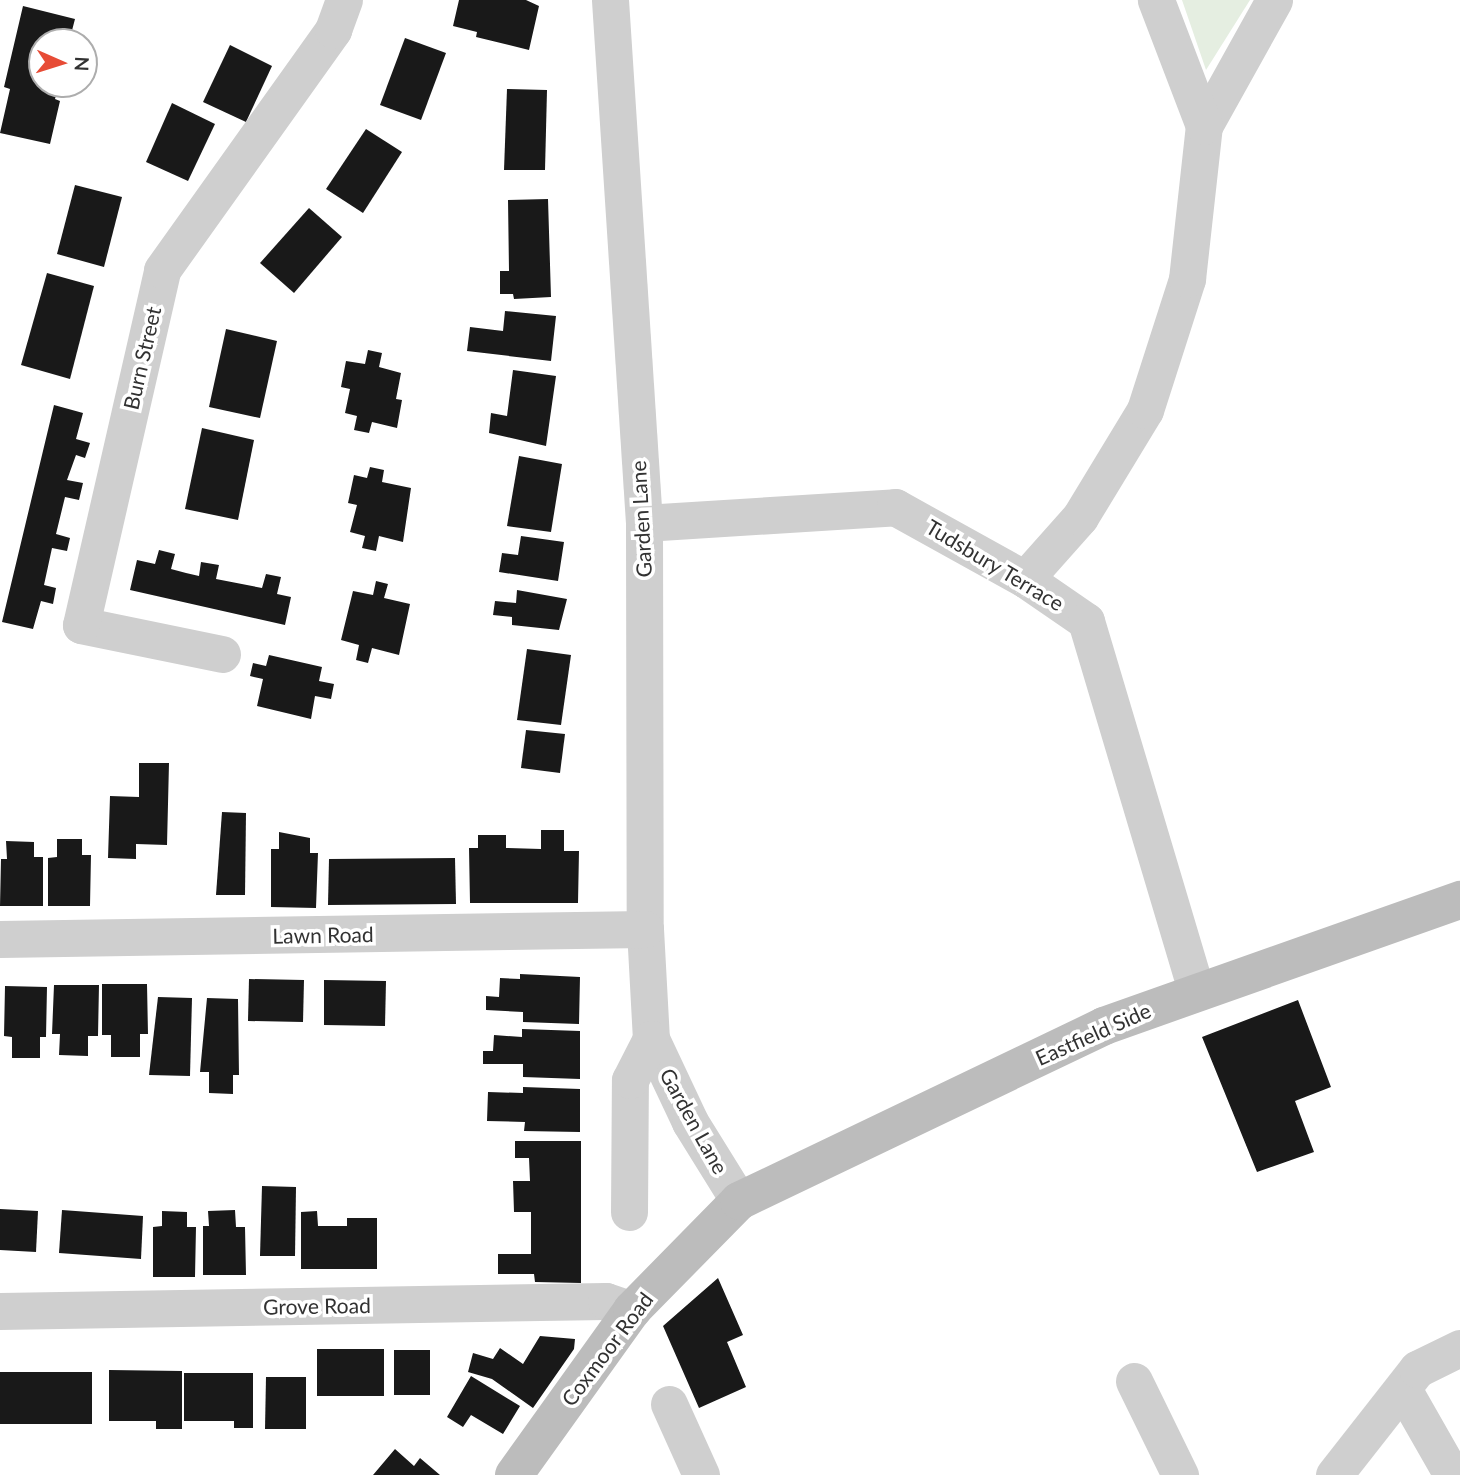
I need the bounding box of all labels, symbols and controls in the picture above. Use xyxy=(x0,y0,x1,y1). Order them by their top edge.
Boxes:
north arrow xyxy=(28,28,98,98)
text: N xyxy=(71,56,94,72)
street label: Burn Street xyxy=(118,304,166,412)
street label: Garden Lane xyxy=(625,460,657,578)
street label: Tudsbury Terrace xyxy=(921,514,1069,616)
street label: Lawn Road xyxy=(272,922,374,948)
street label: Eastfield Side xyxy=(1031,997,1155,1071)
street label: Garden Lane xyxy=(655,1064,733,1178)
street label: Coxmoor Road xyxy=(556,1287,658,1411)
street label: Grove Road xyxy=(263,1292,371,1320)

